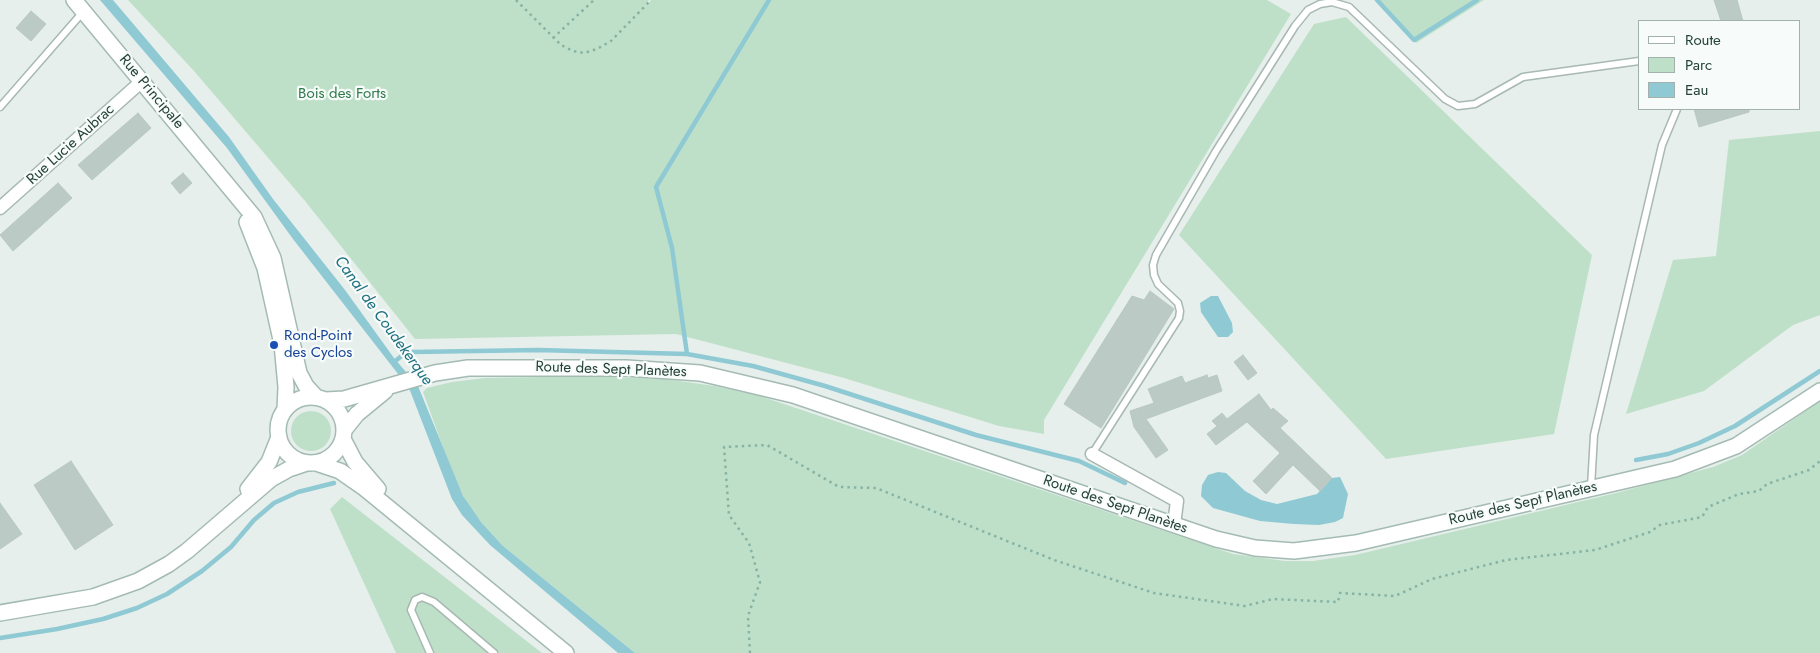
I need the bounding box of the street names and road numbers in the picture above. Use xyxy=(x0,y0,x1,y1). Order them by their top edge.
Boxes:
street label: Rue Principale xyxy=(115,51,187,133)
street label: Rue Lucie Aubrac xyxy=(23,101,119,189)
street label: Route des Sept Planètes xyxy=(535,358,687,382)
street label: Route des Sept Planètes xyxy=(1040,472,1190,538)
street label: Route des Sept Planètes xyxy=(1447,478,1599,530)

